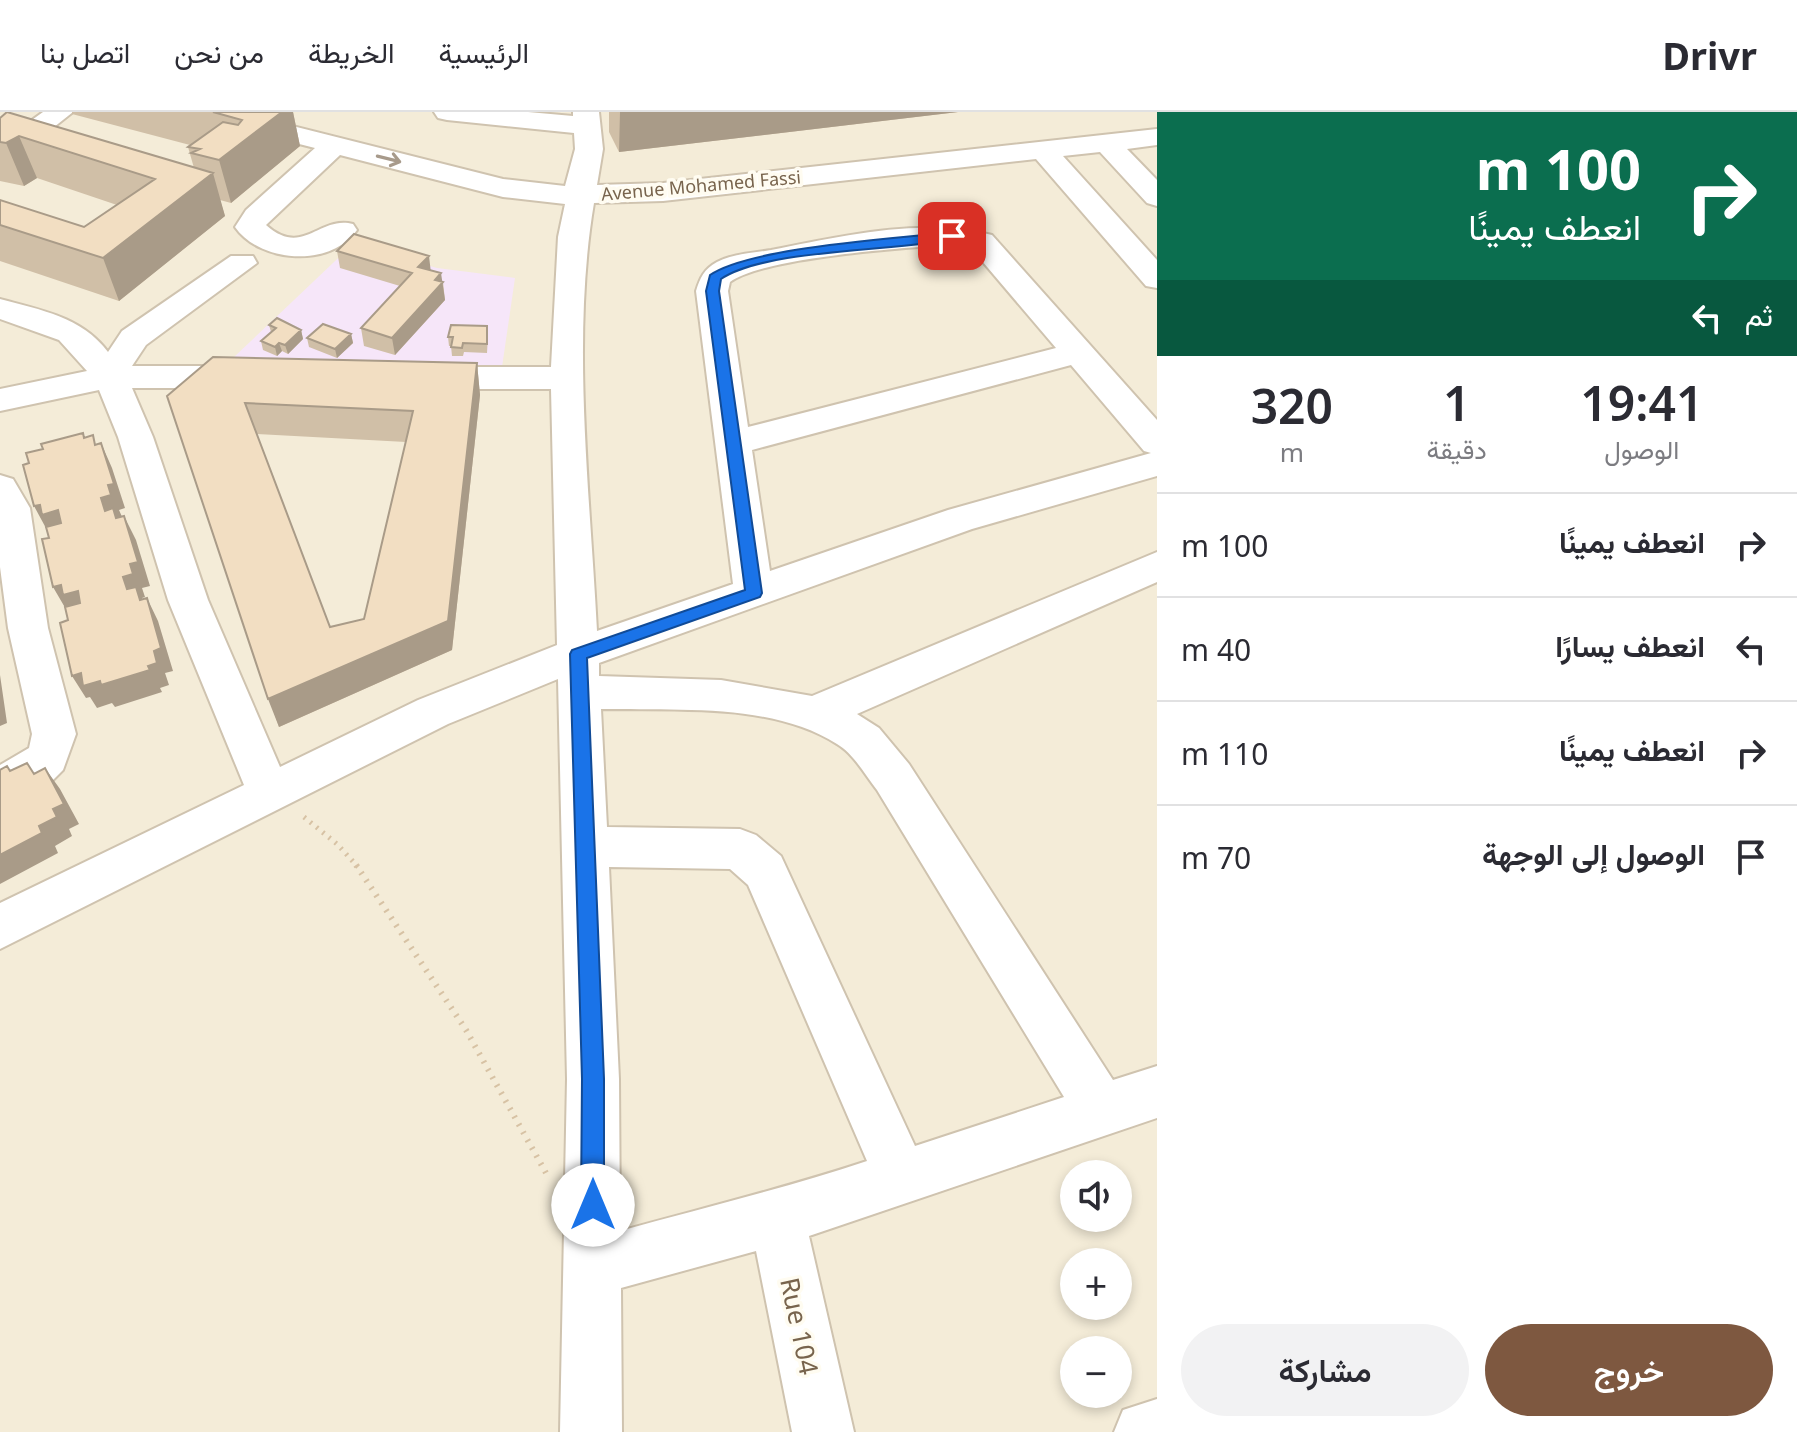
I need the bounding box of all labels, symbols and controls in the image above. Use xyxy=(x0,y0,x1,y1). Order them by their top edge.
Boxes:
text: Drivr xyxy=(1662,29,1757,81)
text: اتصل بنا xyxy=(40,33,130,71)
text: من نحن xyxy=(174,33,264,71)
text: الخريطة xyxy=(308,33,395,71)
text: الرئيسية xyxy=(439,33,529,71)
text: 100 m xyxy=(1476,130,1641,206)
icon: right xyxy=(1669,144,1773,248)
one-way arrow xyxy=(376,153,402,168)
street label: Avenue Mohamed Fassi xyxy=(600,164,802,206)
pin xyxy=(918,202,986,270)
text: انعطف يمينًا xyxy=(1468,202,1641,251)
icon: arrive xyxy=(930,214,974,258)
text: ثم xyxy=(1745,294,1773,335)
icon: left xyxy=(1685,296,1729,340)
text: 1 xyxy=(1443,370,1470,435)
text: 19:41 xyxy=(1580,370,1703,435)
text: 320 xyxy=(1251,373,1333,438)
text: دقيقة xyxy=(1427,431,1487,467)
text: الوصول xyxy=(1604,431,1679,467)
text: m xyxy=(1280,434,1304,470)
text: انعطف يمينًا xyxy=(1559,521,1705,562)
icon: right xyxy=(1729,523,1773,567)
text: 100 m xyxy=(1181,525,1268,566)
text: انعطف يسارًا xyxy=(1555,625,1705,666)
icon: left xyxy=(1729,627,1773,671)
text: 40 m xyxy=(1181,629,1251,670)
text: انعطف يمينًا xyxy=(1559,729,1705,770)
icon: right xyxy=(1729,731,1773,775)
text: 110 m xyxy=(1181,733,1268,774)
text: الوصول إلى الوجهة xyxy=(1482,833,1705,874)
icon: arrive xyxy=(1729,835,1773,879)
text: 70 m xyxy=(1181,837,1251,878)
map controls xyxy=(1060,1160,1132,1408)
button: sound xyxy=(1060,1160,1132,1232)
position arrow xyxy=(551,1163,635,1247)
button: + xyxy=(1060,1248,1132,1320)
street label: Rue 104 xyxy=(772,1274,828,1378)
button: مشاركة xyxy=(1181,1324,1469,1416)
button: خروج xyxy=(1485,1324,1773,1416)
button: − xyxy=(1060,1336,1132,1408)

